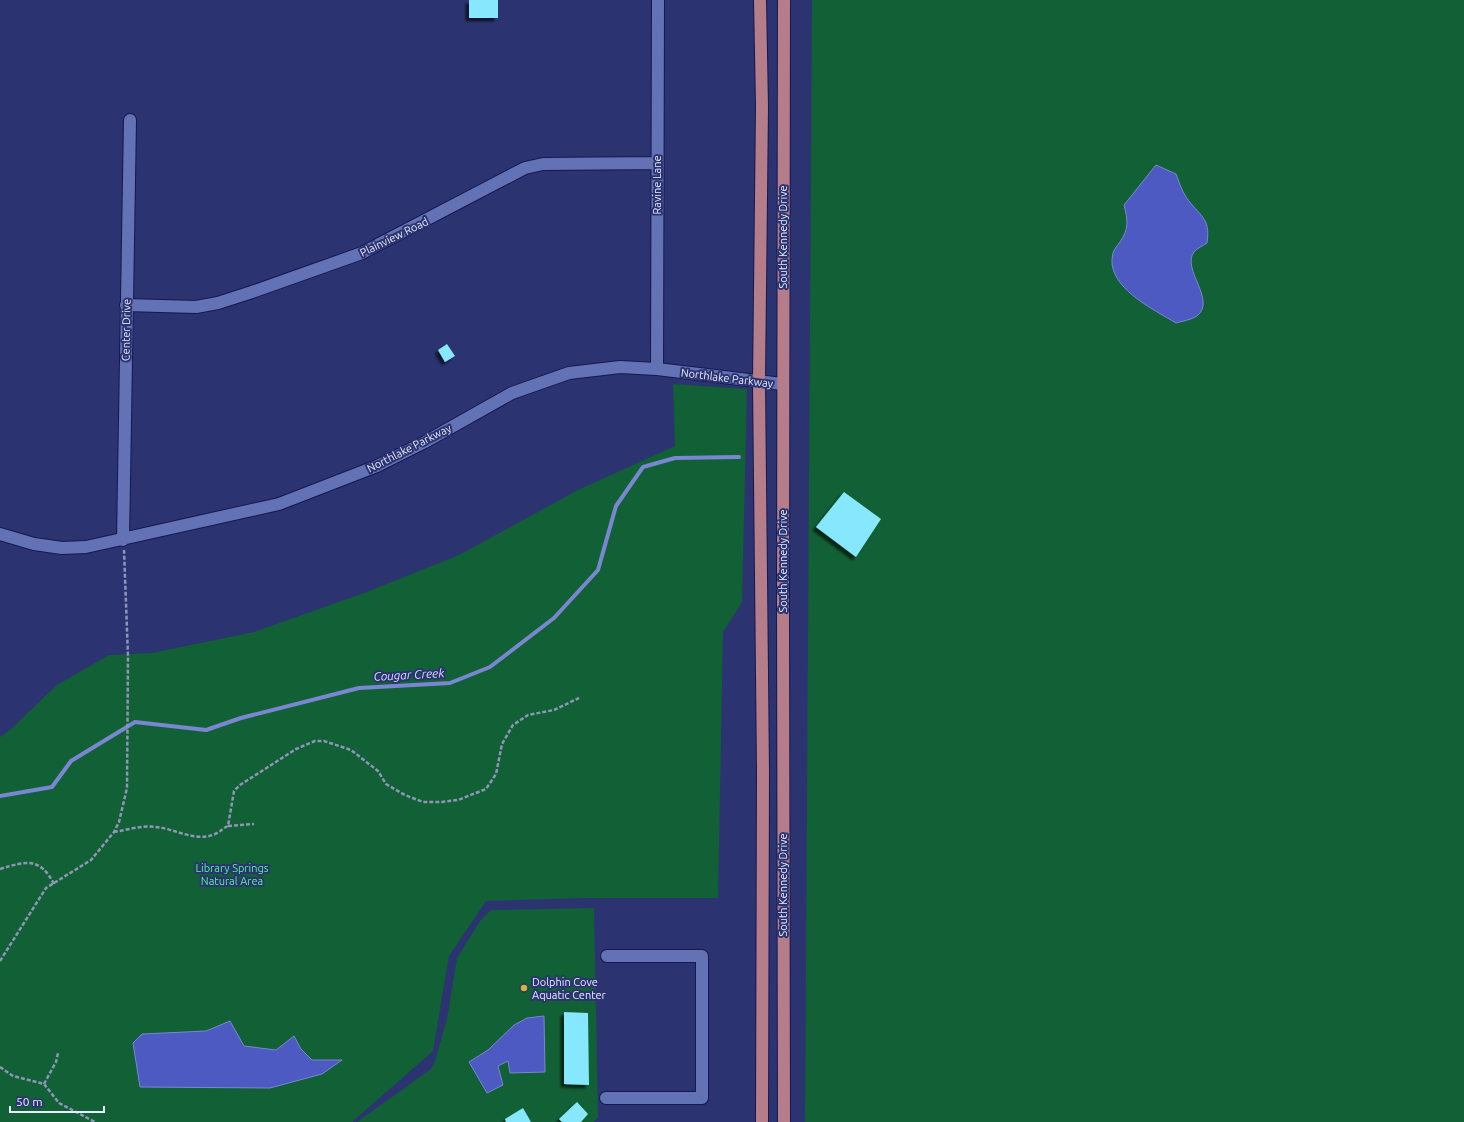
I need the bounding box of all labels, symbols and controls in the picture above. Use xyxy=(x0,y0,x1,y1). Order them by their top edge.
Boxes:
street label: Ravine Lane xyxy=(651,155,663,215)
street label: South Kennedy Drive xyxy=(777,185,789,289)
street label: Plainview Road xyxy=(358,215,430,259)
street label: Center Drive xyxy=(119,299,133,361)
street label: Northlake Parkway xyxy=(680,366,775,390)
street label: Northlake Parkway xyxy=(365,421,454,474)
street label: South Kennedy Drive xyxy=(777,509,789,613)
water label: Cougar Creek xyxy=(373,666,445,683)
street label: South Kennedy Drive xyxy=(777,833,789,937)
park label: Library Springs Natural Area xyxy=(195,862,269,887)
place label: Dolphin Cove Aquatic Center xyxy=(532,976,607,1001)
marker: Dolphin Cove Aquatic Center xyxy=(519,983,529,993)
scale bar xyxy=(10,1088,104,1114)
text: 50 m xyxy=(16,1095,43,1108)

